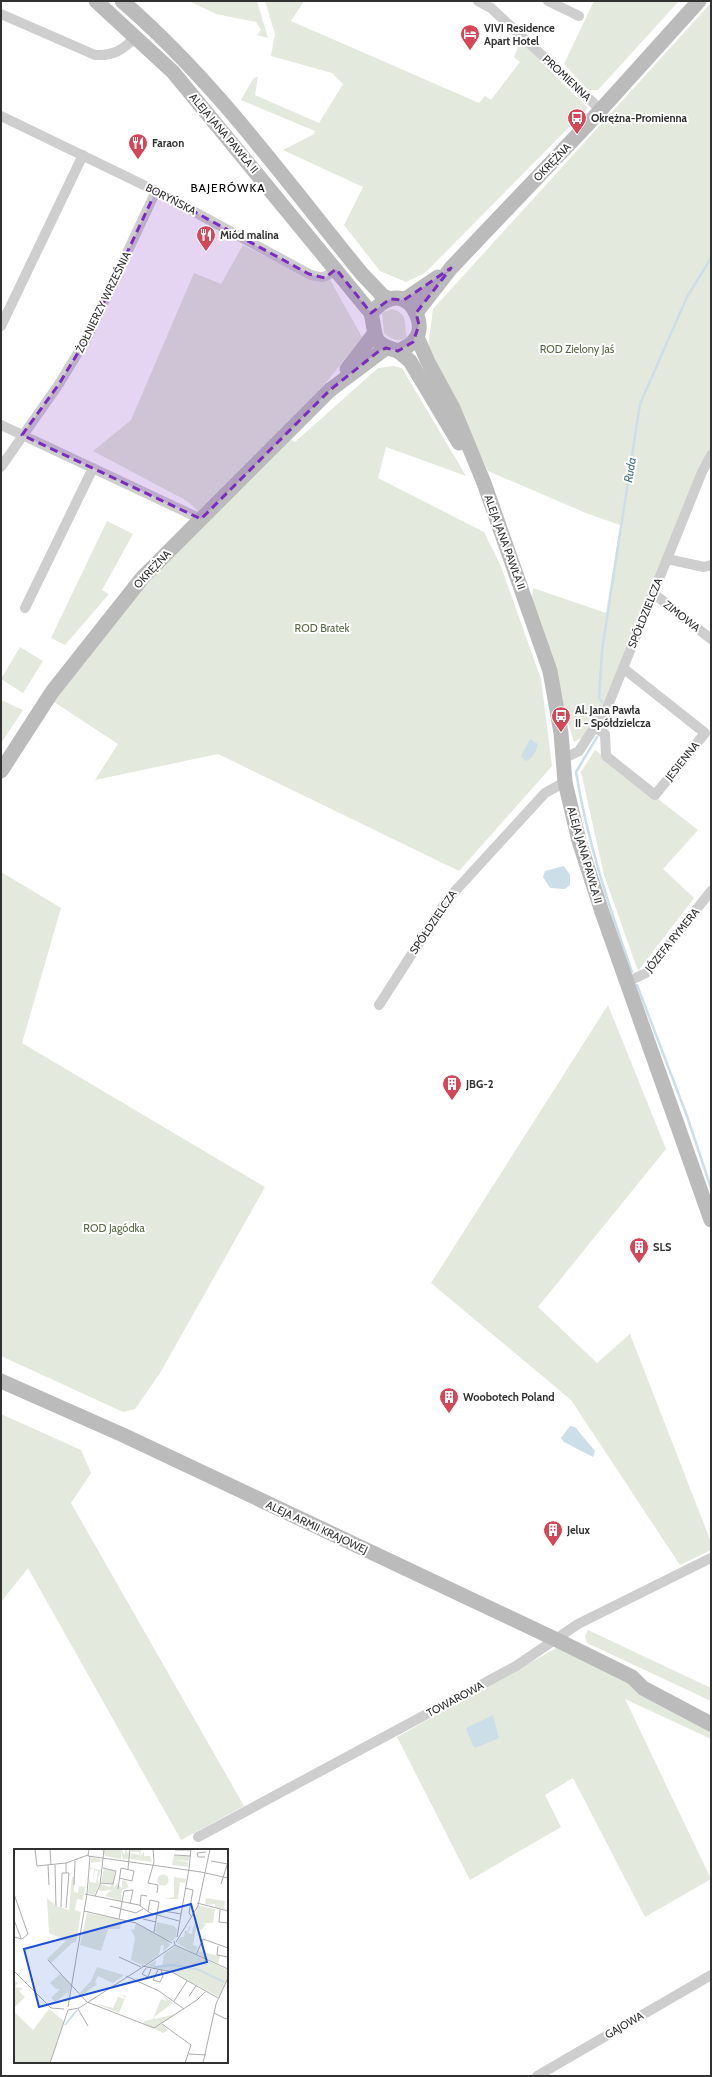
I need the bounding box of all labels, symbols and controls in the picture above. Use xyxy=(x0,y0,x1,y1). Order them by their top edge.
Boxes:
place label: VIVI Residence Apart Hotel xyxy=(484,21,555,48)
hotel icon: VIVI Residence Apart Hotel xyxy=(459,23,481,51)
street label: PROMIENNA xyxy=(540,52,594,104)
street label: ALEJA JANA PAWŁA II xyxy=(186,90,262,176)
bus stop icon: Okrężna-Promienna xyxy=(566,107,588,135)
place label: Okrężna-Promienna xyxy=(591,111,688,125)
restaurant icon: Faraon xyxy=(127,132,149,160)
place label: Faraon xyxy=(152,136,184,150)
street label: OKRĘŻNA xyxy=(530,140,574,184)
street label: BORYŃSKA xyxy=(143,180,199,218)
district label: BAJERÓWKA xyxy=(190,180,266,195)
restaurant icon: Miód malina xyxy=(195,224,217,252)
place label: Miód malina xyxy=(220,228,279,242)
street label: ŻOŁNIERZY WRZEŚNIA xyxy=(72,249,134,355)
park label: ROD Zielony Jaś xyxy=(540,342,615,356)
water label: Ruda xyxy=(620,456,639,484)
street label: ALEJA JANA PAWŁA II xyxy=(481,493,529,591)
street label: OKRĘŻNA xyxy=(131,547,174,591)
street label: SPÓŁDZIELCZA xyxy=(625,576,665,650)
street label: ZIMOWA xyxy=(661,597,703,635)
park label: ROD Bratek xyxy=(295,621,350,635)
place label: Al. Jana Pawła II - Spółdzielcza xyxy=(575,703,651,730)
bus stop icon: Al. Jana Pawła II - Spółdzielcza xyxy=(550,705,572,733)
street label: JESIENNA xyxy=(661,738,702,784)
street label: ALEJA JANA PAWŁA II xyxy=(564,805,606,905)
street label: SPÓŁDZIELCZA xyxy=(406,887,460,957)
street label: JÓZEFA RYMERA xyxy=(641,905,702,976)
building icon: JBG-2 xyxy=(441,1073,463,1101)
place label: JBG-2 xyxy=(465,1077,494,1091)
park label: ROD Jagódka xyxy=(83,1221,145,1235)
building icon: SLS xyxy=(628,1236,650,1264)
place label: SLS xyxy=(653,1240,672,1254)
building icon: Woobotech Poland xyxy=(438,1386,460,1414)
place label: Woobotech Poland xyxy=(463,1390,555,1404)
street label: ALEJA ARMII KRAJOWEJ xyxy=(264,1497,370,1557)
building icon: Jelux xyxy=(542,1519,564,1547)
place label: Jelux xyxy=(566,1523,591,1537)
street label: TOWAROWA xyxy=(424,1678,486,1720)
inset map xyxy=(14,1849,228,2063)
street label: GAJOWA xyxy=(602,2008,646,2042)

